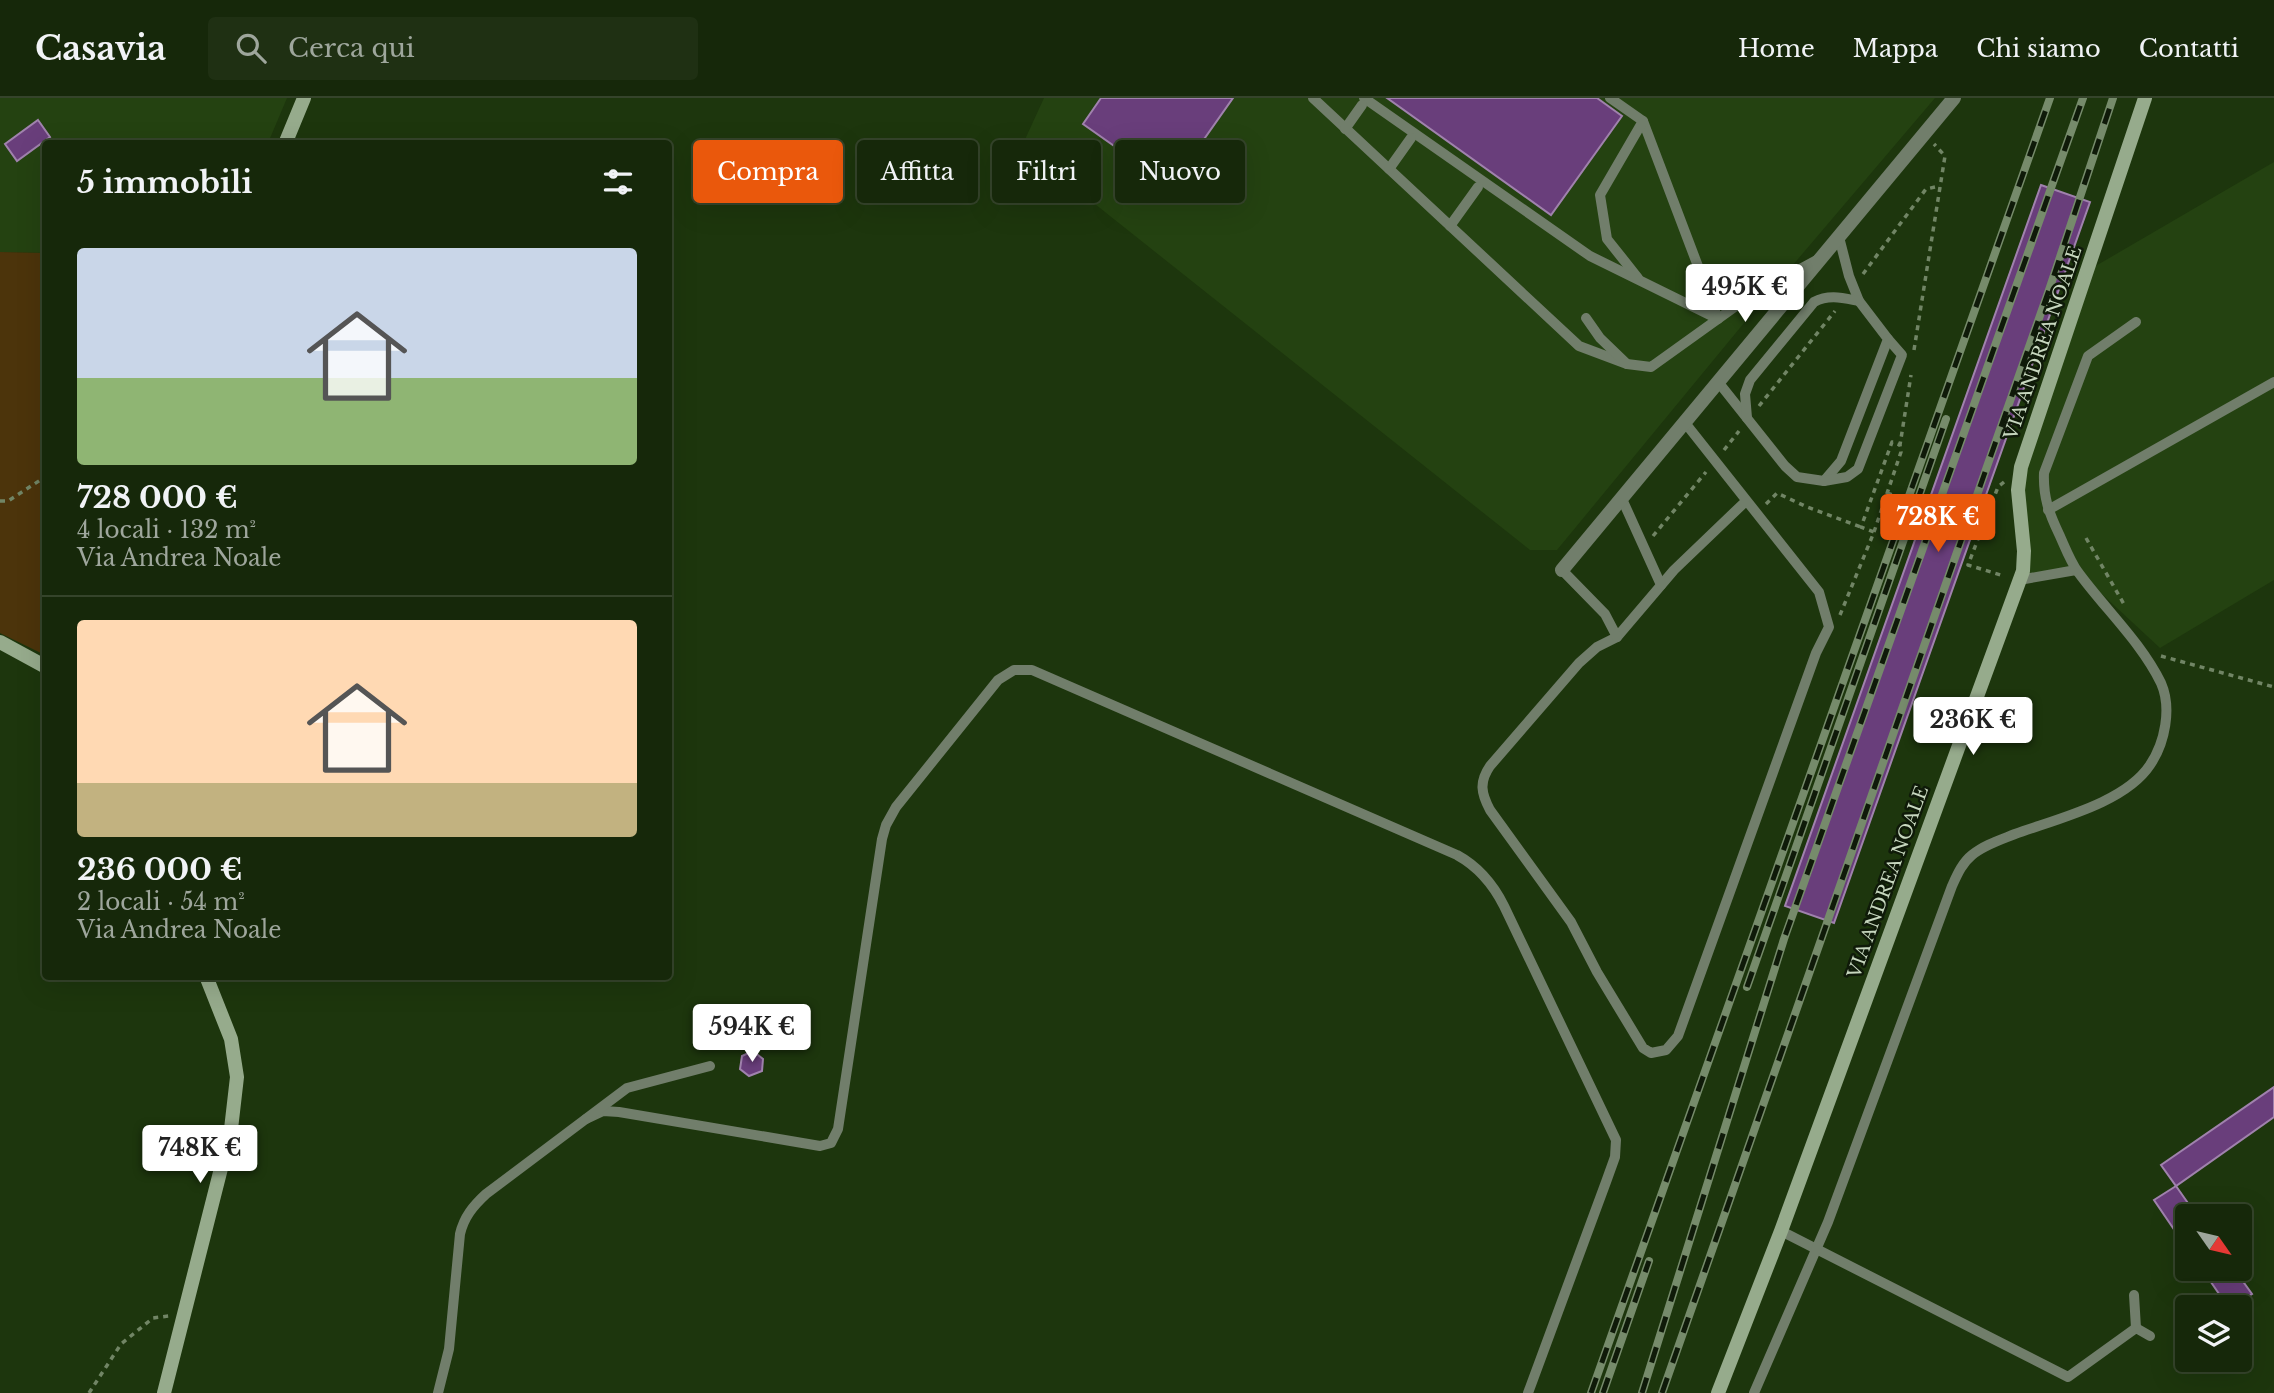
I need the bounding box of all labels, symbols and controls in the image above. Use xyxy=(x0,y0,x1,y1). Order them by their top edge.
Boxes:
search box xyxy=(208,17,698,80)
text: Casavia xyxy=(35,28,166,69)
icon: search xyxy=(232,29,270,67)
text: Cerca qui xyxy=(288,32,415,64)
text: Home xyxy=(1738,34,1815,63)
text: Mappa xyxy=(1853,34,1938,63)
text: Chi siamo xyxy=(1976,34,2101,63)
text: Contatti xyxy=(2139,34,2239,63)
chip: Compra xyxy=(693,140,843,203)
chip: Affitta xyxy=(857,140,978,203)
chip: Filtri xyxy=(992,140,1101,203)
chip: Nuovo xyxy=(1115,140,1245,203)
icon: filters xyxy=(599,163,637,201)
text: 5 immobili xyxy=(77,164,252,201)
street label: VIA ANDREA NOALE xyxy=(1999,243,2086,444)
pin: 495K € xyxy=(1688,264,1802,324)
text: 495K € xyxy=(1702,273,1788,301)
icon: home xyxy=(294,293,420,419)
text: 728 000 € xyxy=(77,479,238,516)
pin: 728K € xyxy=(1881,494,1995,554)
text: 728K € xyxy=(1896,503,1980,531)
text: 4 locali · 132 m² xyxy=(77,516,256,544)
text: Via Andrea Noale xyxy=(77,544,281,572)
icon: home xyxy=(294,665,420,791)
pin: 236K € xyxy=(1916,698,2030,757)
text: 236K € xyxy=(1929,706,2017,734)
street label: VIA ANDREA NOALE xyxy=(1843,783,1933,982)
text: 236 000 € xyxy=(77,851,243,888)
text: 2 locali · 54 m² xyxy=(77,888,245,916)
text: Via Andrea Noale xyxy=(77,916,281,944)
pin: 594K € xyxy=(695,1004,809,1064)
text: 594K € xyxy=(709,1013,795,1041)
pin: 748K € xyxy=(143,1126,257,1185)
text: 748K € xyxy=(158,1134,242,1162)
north arrow xyxy=(2175,1204,2252,1281)
map controls xyxy=(2175,1204,2252,1372)
button: layers xyxy=(2175,1295,2252,1372)

